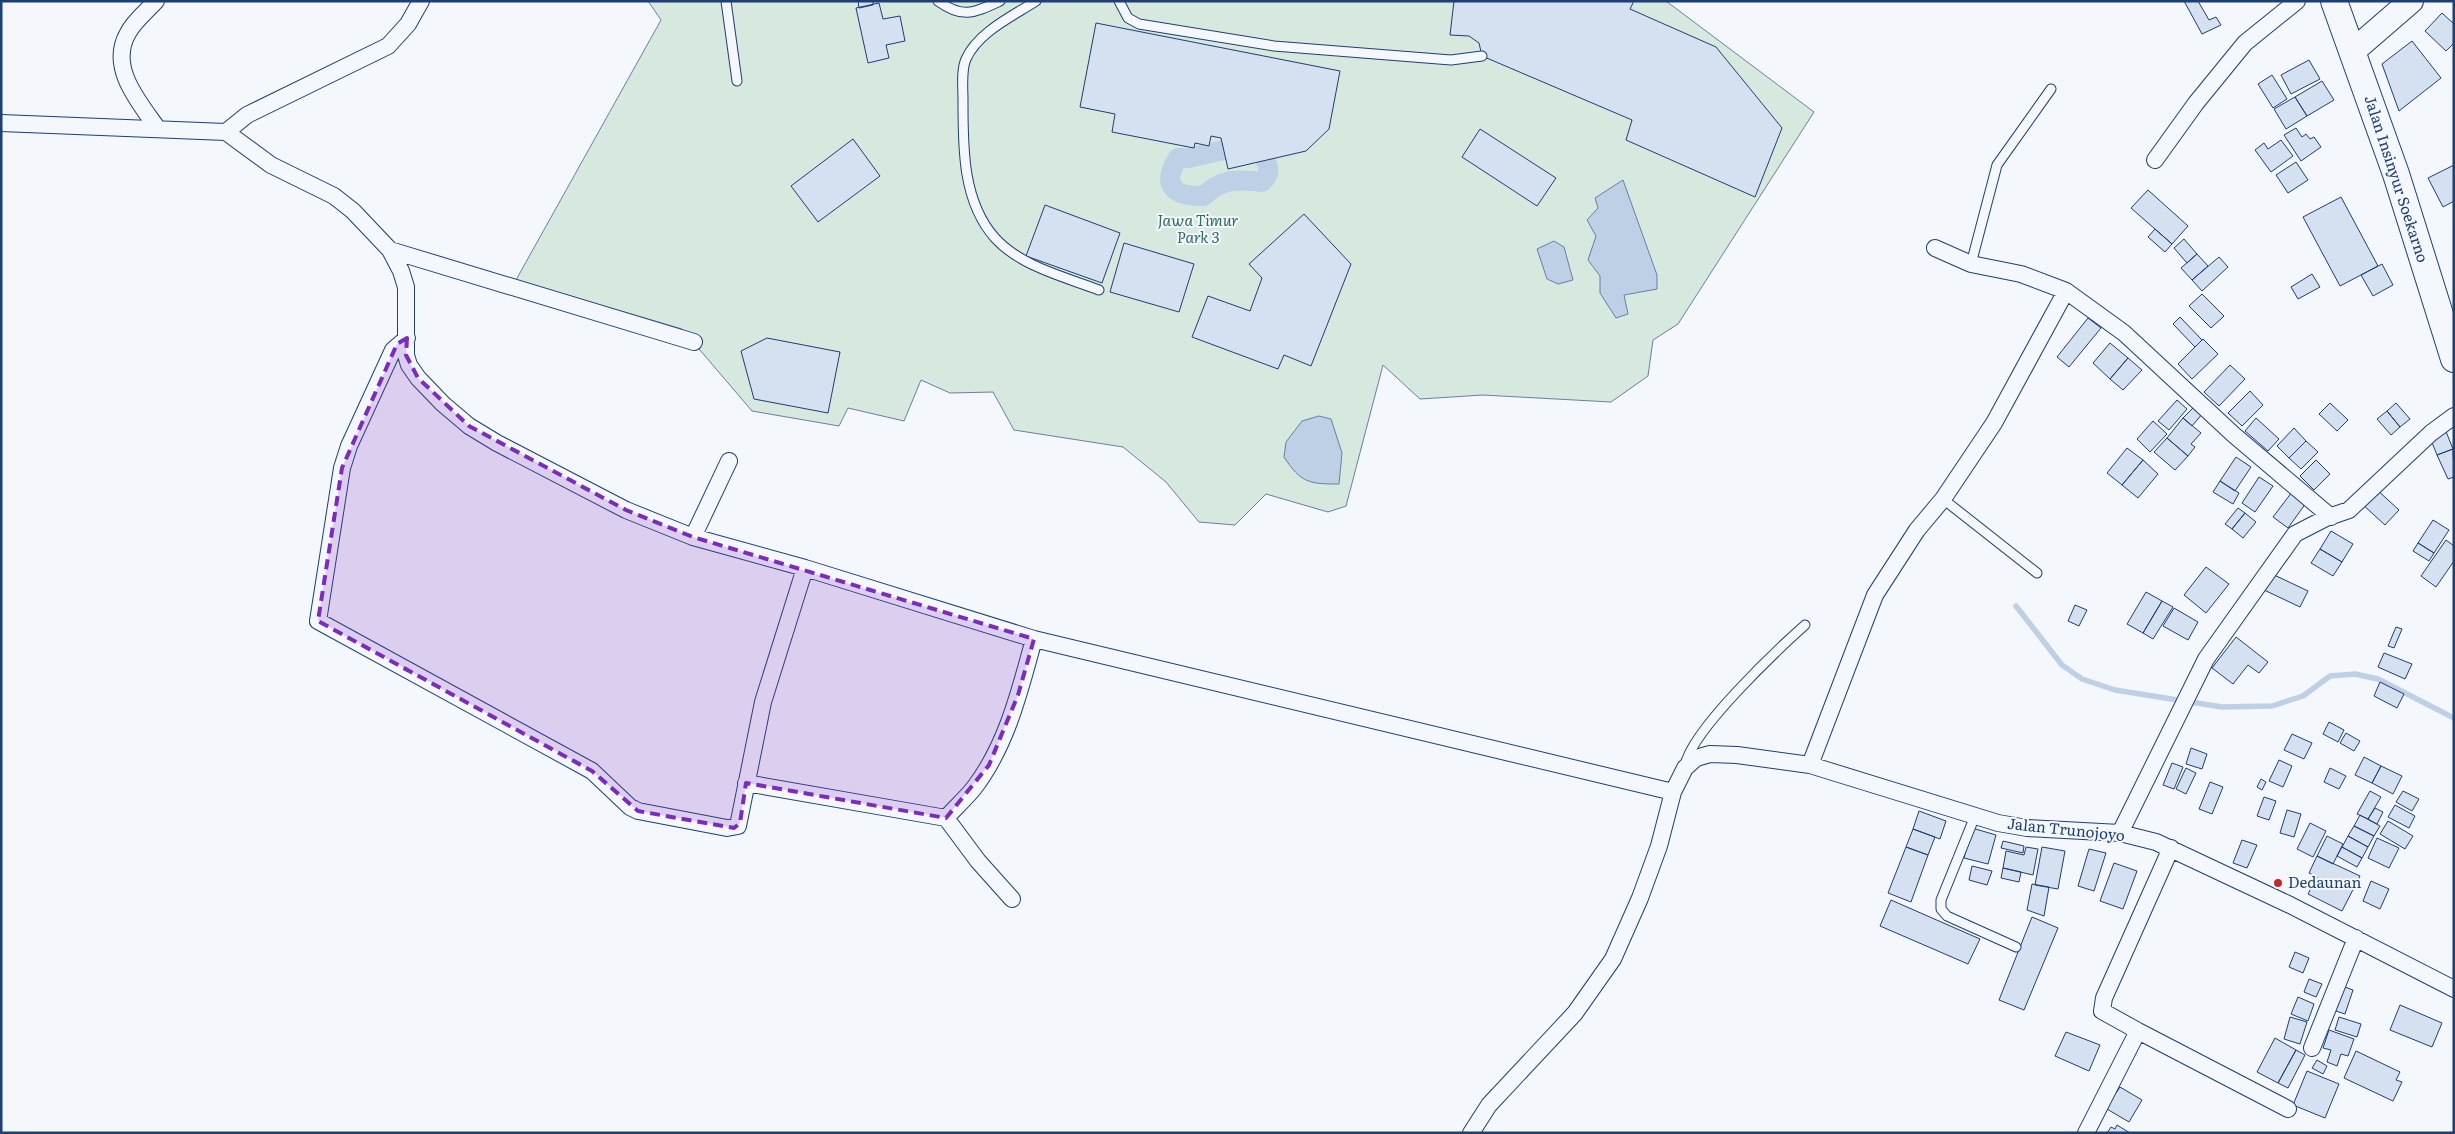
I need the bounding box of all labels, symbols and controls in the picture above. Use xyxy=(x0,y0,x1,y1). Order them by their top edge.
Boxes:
street label: Jalan Insinyur Soekarno xyxy=(2359,92,2435,265)
park label: Jawa Timur Park 3 xyxy=(1157,208,1239,248)
street label: Jalan Trunojoyo xyxy=(2006,811,2126,846)
place label: Dedaunan xyxy=(2288,870,2362,893)
marker: Dedaunan xyxy=(2272,877,2284,889)

